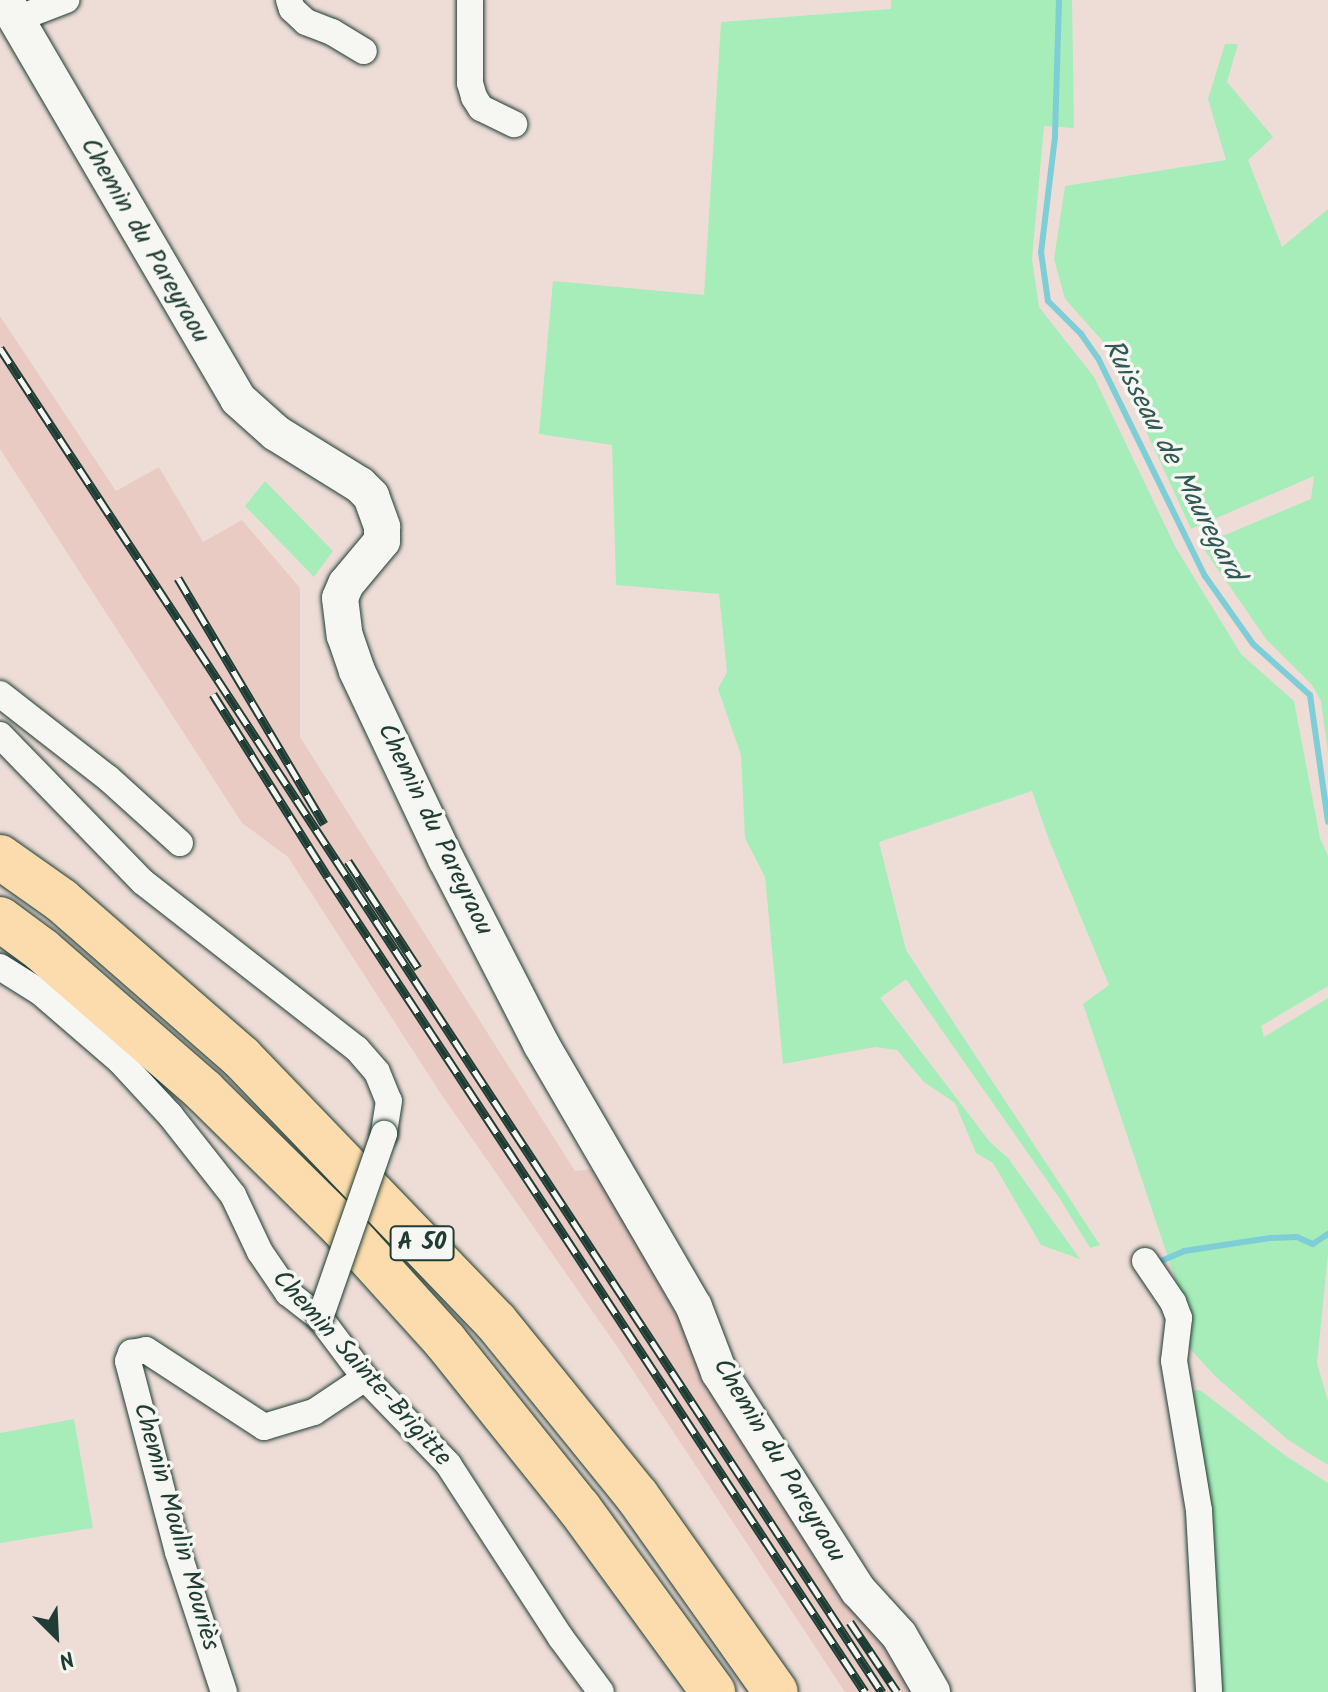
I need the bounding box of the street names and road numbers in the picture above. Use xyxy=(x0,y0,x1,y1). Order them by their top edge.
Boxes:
street label: Chemin du Pareyraou xyxy=(72,133,216,349)
street label: Chemin du Pareyraou xyxy=(369,719,499,941)
road number: A 50 xyxy=(388,1223,456,1263)
street label: Chemin Sainte-Brigitte xyxy=(264,1264,458,1474)
street label: Chemin du Pareyraou xyxy=(705,1353,851,1569)
street label: Chemin Moulin Mouriès xyxy=(125,1400,225,1654)

